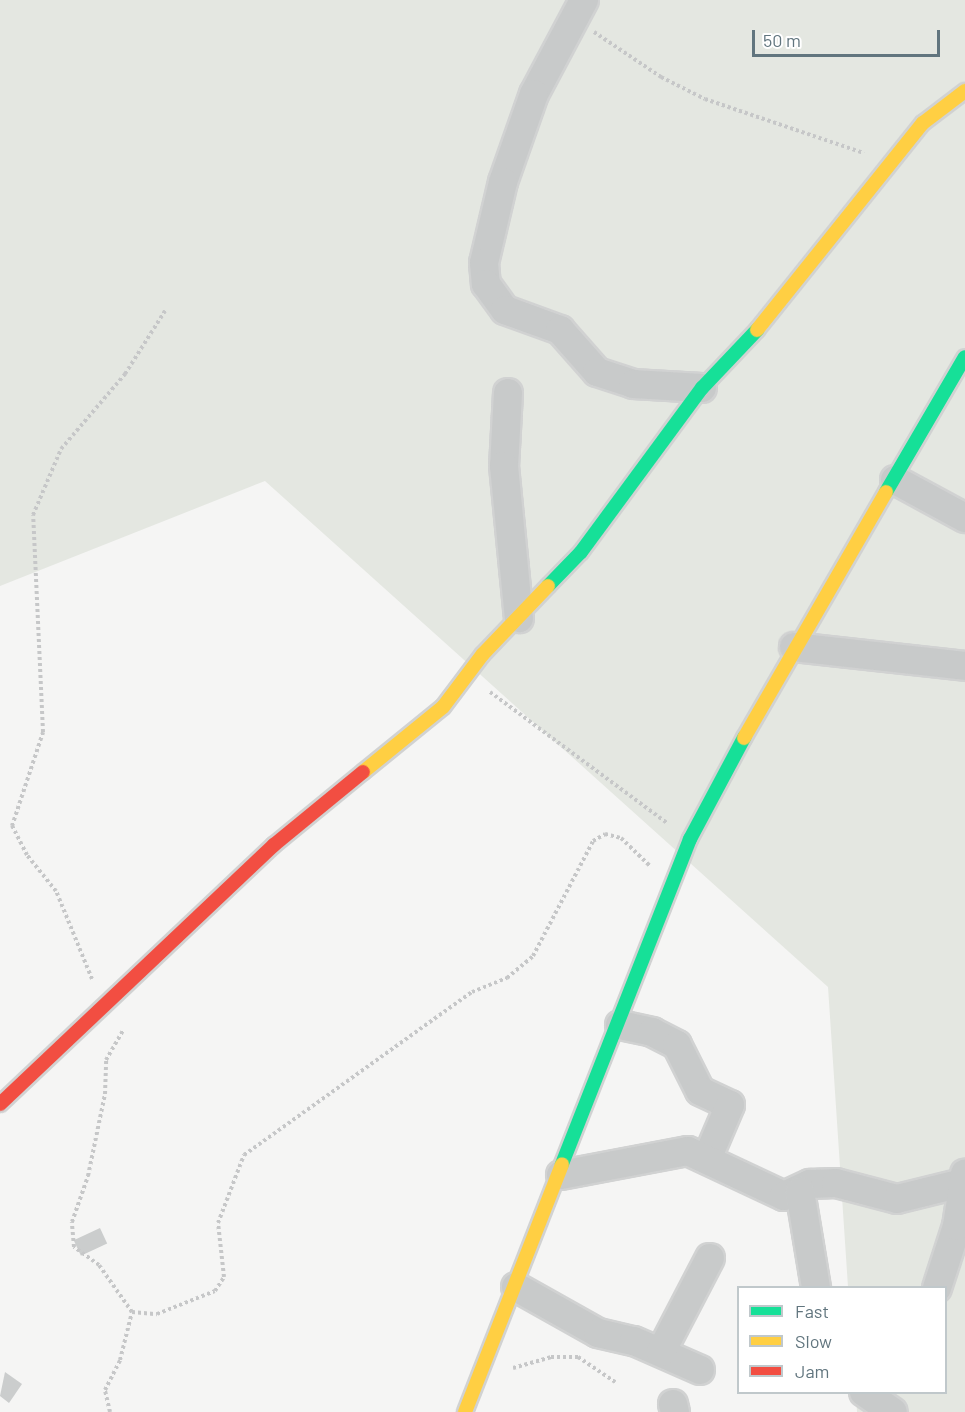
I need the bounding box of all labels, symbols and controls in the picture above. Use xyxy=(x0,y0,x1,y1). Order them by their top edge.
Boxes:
scale bar xyxy=(755,18,942,56)
text: 50 m xyxy=(763,29,801,51)
legend xyxy=(737,1286,947,1394)
text: Fast xyxy=(795,1300,829,1322)
text: Slow xyxy=(795,1330,832,1352)
text: Jam xyxy=(795,1360,829,1382)

